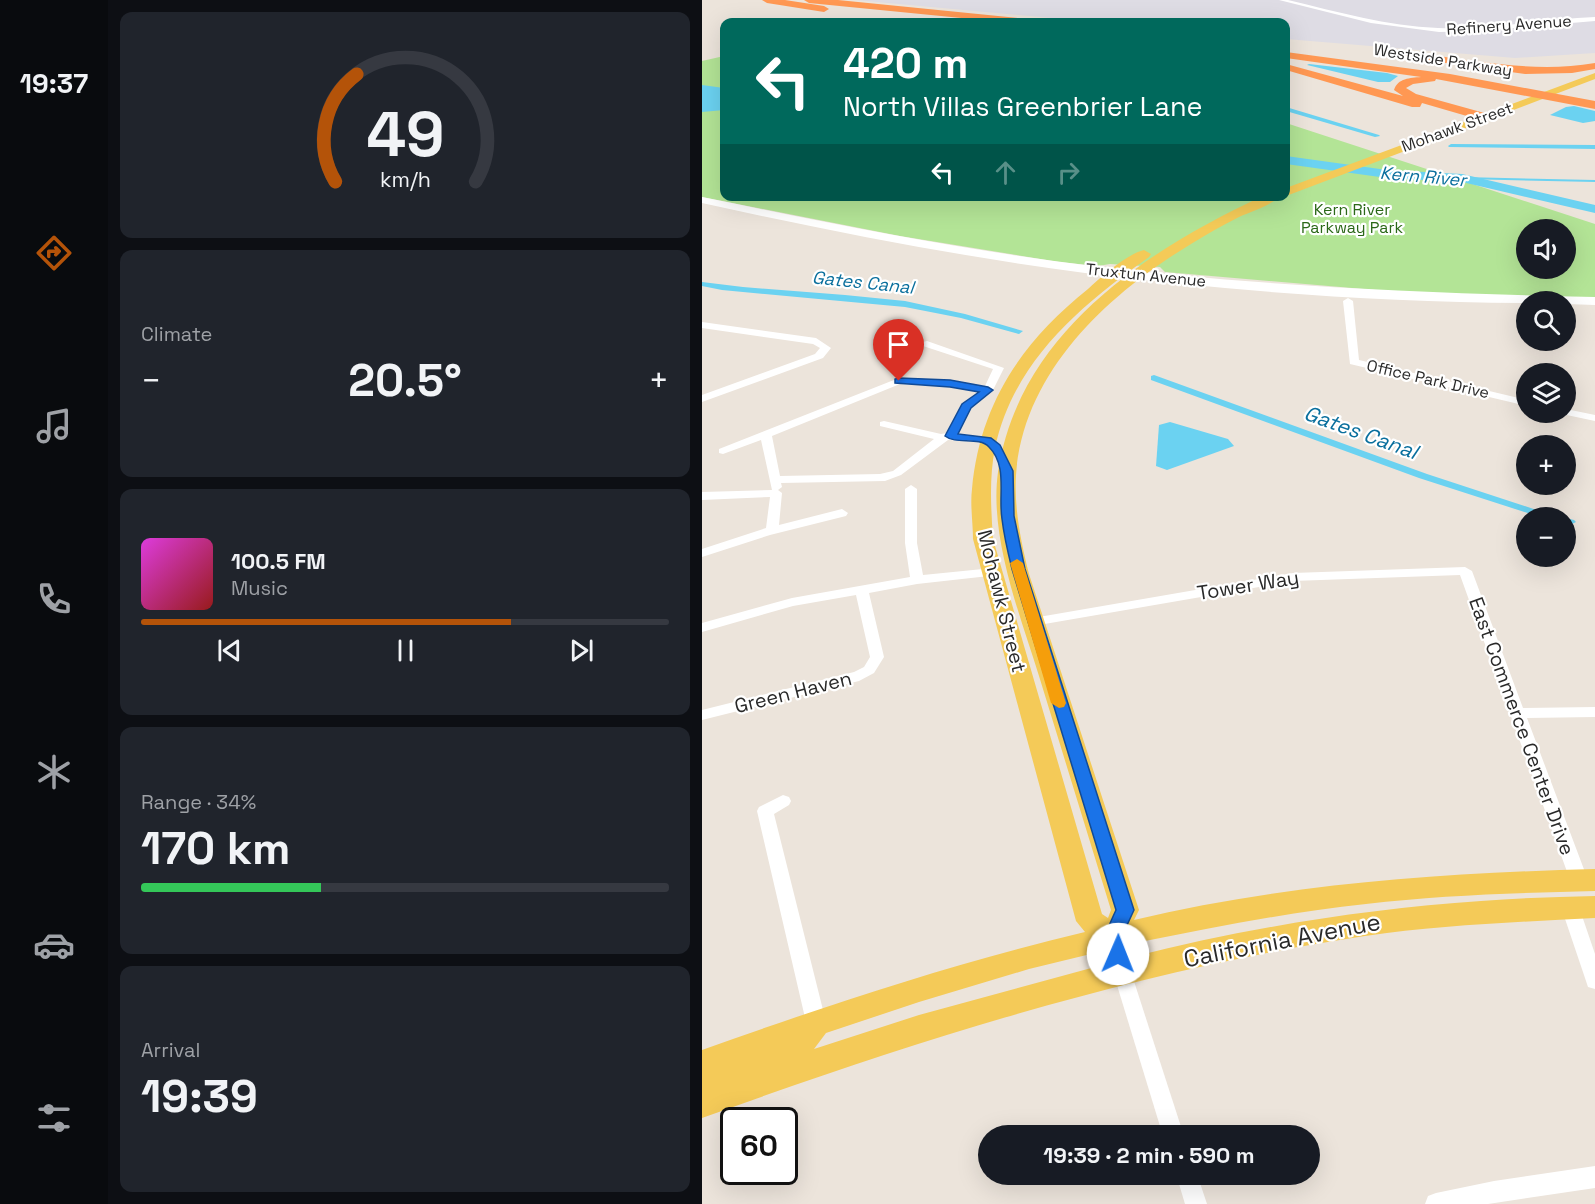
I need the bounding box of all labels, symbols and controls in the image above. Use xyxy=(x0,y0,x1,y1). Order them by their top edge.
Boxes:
street label: Refinery Avenue xyxy=(1446,10,1572,40)
text: 420 m xyxy=(843,37,968,90)
street label: Westside Parkway xyxy=(1372,39,1514,81)
icon: left xyxy=(744,42,822,120)
text: 19:37 xyxy=(20,66,88,101)
text: North Villas Greenbrier Lane xyxy=(843,89,1203,124)
text: 49 xyxy=(366,95,444,174)
street label: Mohawk Street xyxy=(1398,97,1516,157)
icon: left xyxy=(926,156,959,189)
icon: ahead xyxy=(989,156,1022,189)
icon: right xyxy=(1052,156,1085,189)
water label: Kern River xyxy=(1379,161,1469,191)
text: km/h xyxy=(379,167,431,194)
park label: Kern River Parkway Park xyxy=(1301,199,1403,238)
map controls xyxy=(1516,219,1576,567)
button: sound xyxy=(1516,219,1576,279)
icon: directions xyxy=(33,232,75,274)
street label: Truxtun Avenue xyxy=(1085,258,1207,292)
water label: Gates Canal xyxy=(811,265,918,299)
button: search xyxy=(1516,291,1576,351)
pin xyxy=(873,319,924,381)
text: Climate xyxy=(141,321,212,347)
icon: arrive xyxy=(882,328,915,361)
text: 20.5° xyxy=(348,352,462,409)
street label: Office Park Drive xyxy=(1365,355,1491,403)
text: − xyxy=(141,360,161,402)
text: + xyxy=(649,360,669,402)
button: layers xyxy=(1516,363,1576,423)
water label: Gates Canal xyxy=(1300,399,1424,466)
icon: music xyxy=(33,405,75,447)
button: + xyxy=(1516,435,1576,495)
button: − xyxy=(1516,507,1576,567)
street label: Mohawk Street xyxy=(972,527,1032,675)
text: 100.5 FM xyxy=(231,547,326,575)
street label: Tower Way xyxy=(1195,564,1301,606)
text: Music xyxy=(231,575,288,601)
icon: phone xyxy=(33,578,75,620)
street label: East Commerce Center Drive xyxy=(1463,593,1581,859)
icon: previous xyxy=(213,634,246,667)
icon: pause xyxy=(389,634,422,667)
icon: next xyxy=(565,634,598,667)
street label: Green Haven xyxy=(732,665,854,719)
icon: climate xyxy=(33,751,75,793)
text: Range · 34% xyxy=(141,789,256,815)
text: 170 km xyxy=(141,820,291,877)
street label: California Avenue xyxy=(1181,906,1383,974)
position arrow xyxy=(1086,922,1150,986)
icon: car xyxy=(33,924,75,966)
text: Arrival xyxy=(141,1037,200,1063)
text: 19:39 xyxy=(141,1068,258,1125)
icon: filters xyxy=(33,1097,75,1139)
speed limit sign: 60 xyxy=(720,1107,798,1185)
text: 19:39 · 2 min · 590 m xyxy=(1043,1141,1255,1169)

